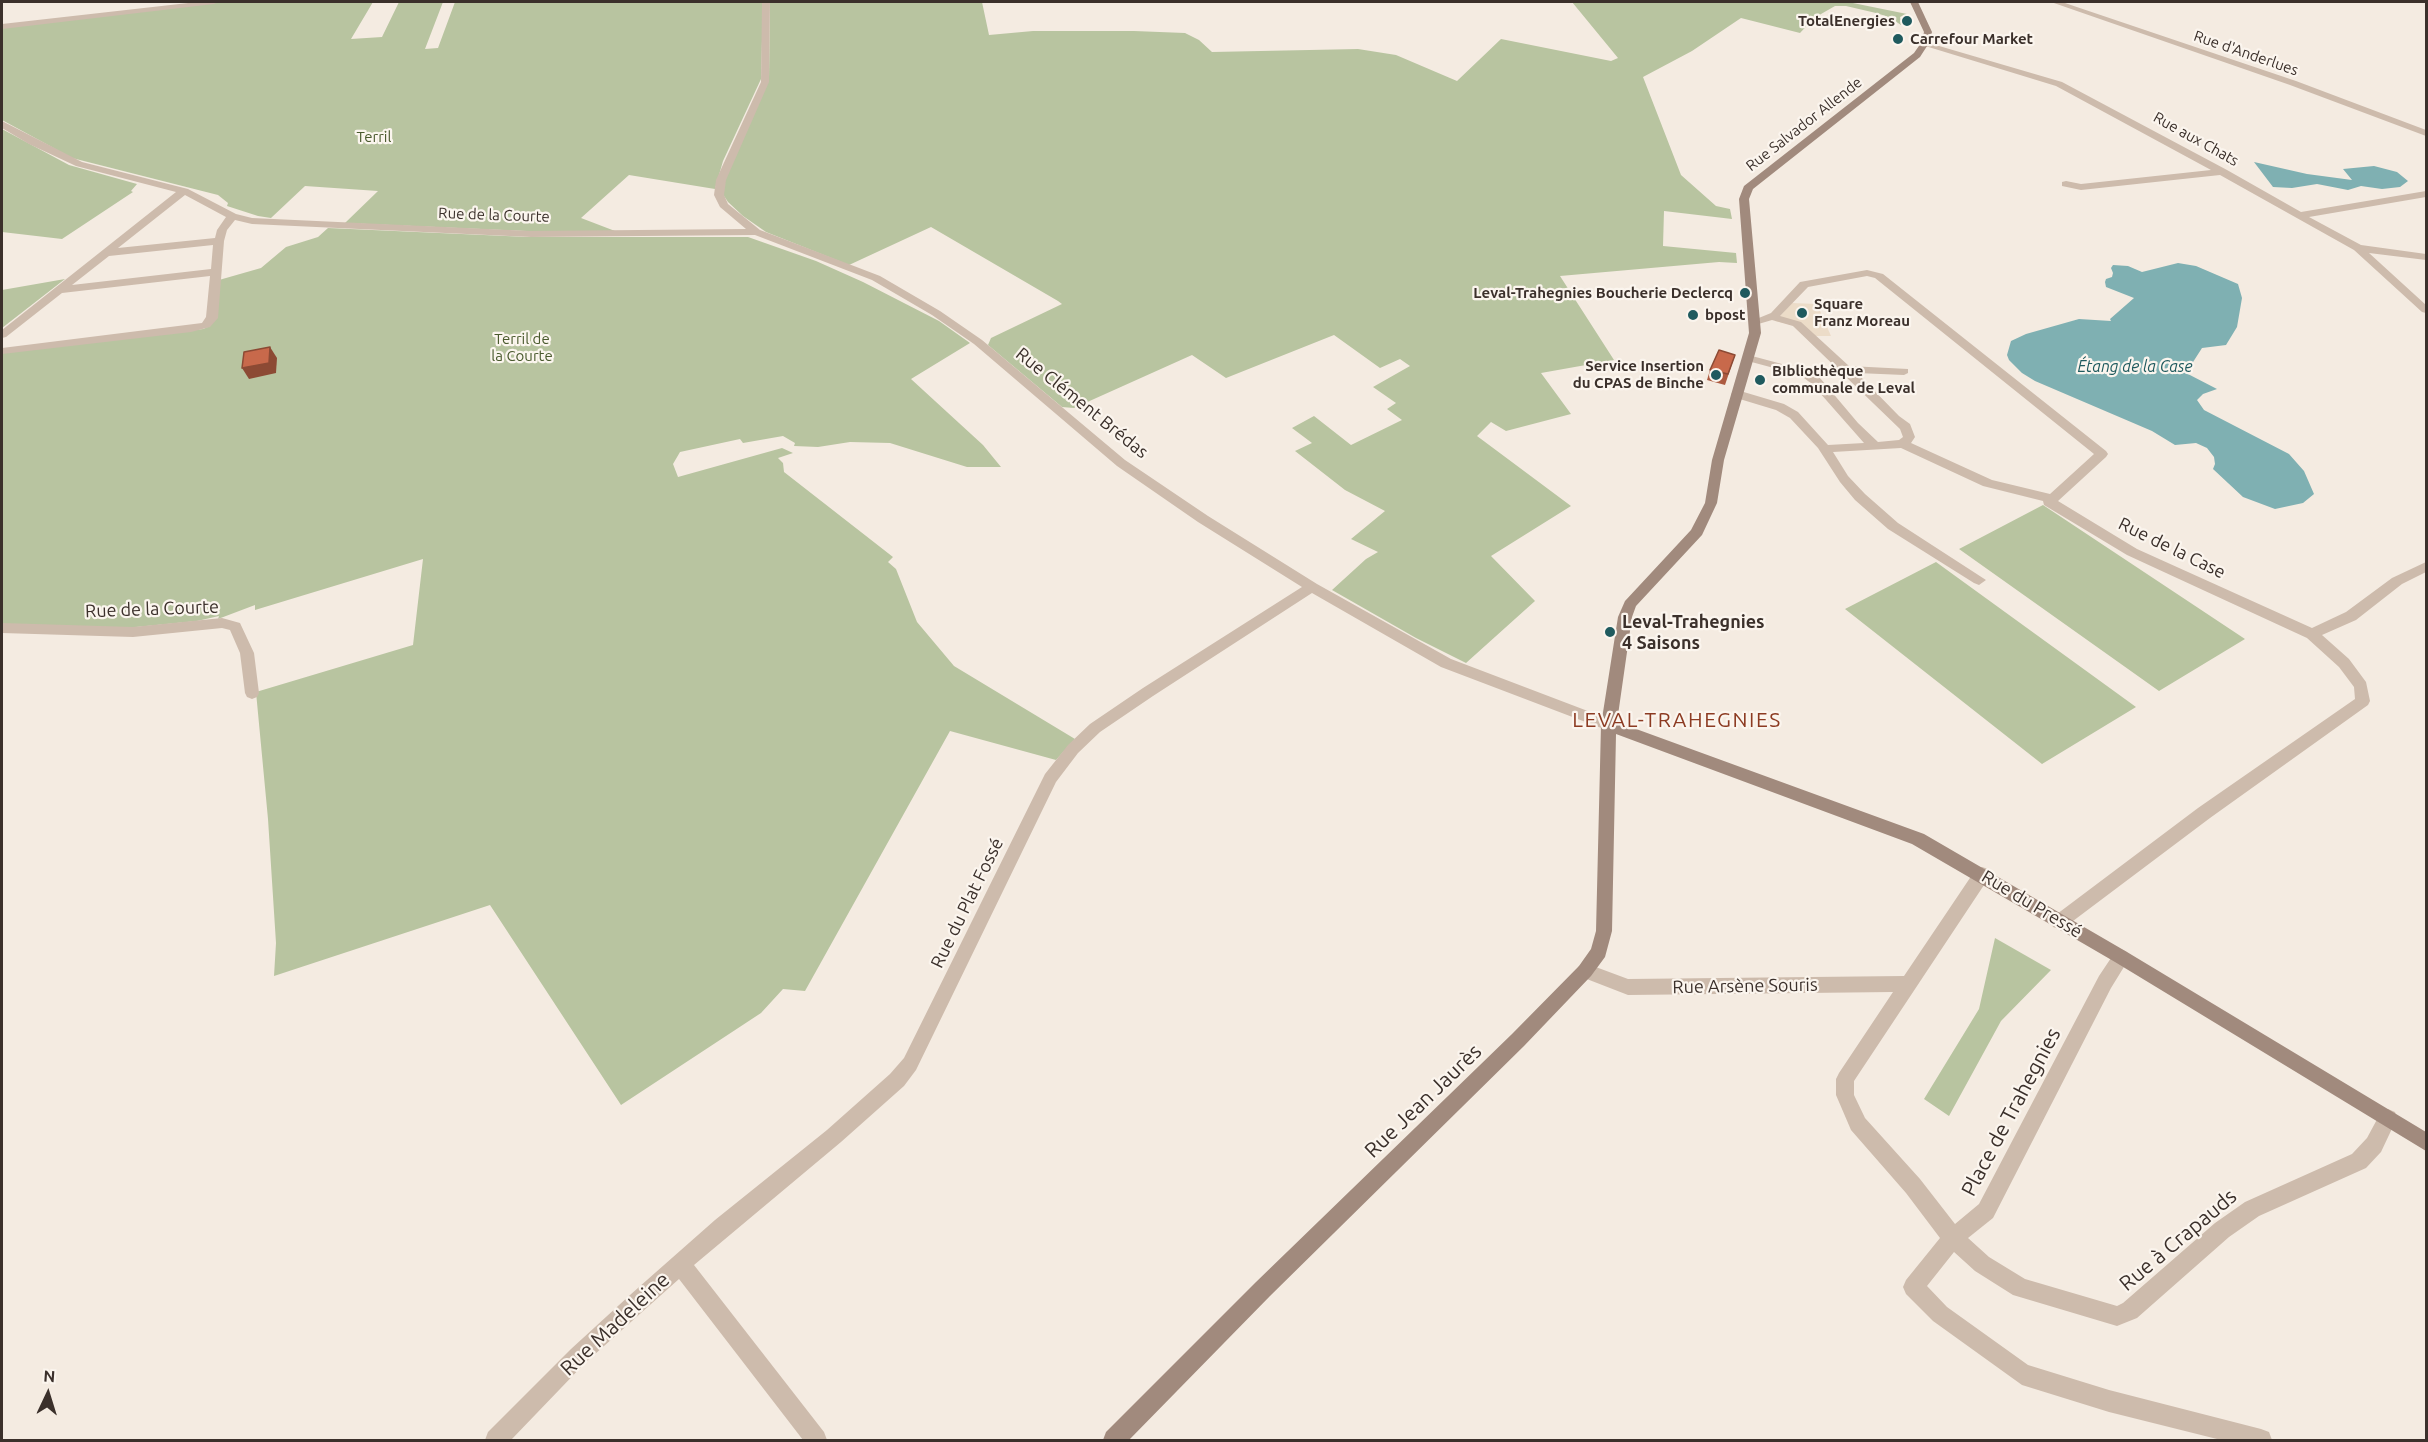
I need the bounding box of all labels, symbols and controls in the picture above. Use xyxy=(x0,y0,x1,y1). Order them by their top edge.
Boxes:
place label: TotalEnergies xyxy=(1798,12,1895,30)
marker: TotalEnergies xyxy=(1900,14,1914,28)
street label: Rue d'Anderlues xyxy=(2191,27,2301,79)
place label: Carrefour Market xyxy=(1910,30,2033,48)
marker: Carrefour Market xyxy=(1891,32,1905,46)
street label: Rue Salvador Allende xyxy=(1742,73,1866,175)
street label: Rue aux Chats xyxy=(2150,108,2242,170)
park label: Terril xyxy=(357,128,391,146)
street label: Rue de la Courte xyxy=(438,204,550,226)
place label: Leval-Trahegnies Boucherie Declercq xyxy=(1473,284,1733,302)
marker: Leval-Trahegnies Boucherie Declercq xyxy=(1738,286,1752,300)
place label: Square Franz Moreau xyxy=(1814,295,1910,330)
place label: bpost xyxy=(1705,306,1746,324)
marker: Square Franz Moreau xyxy=(1795,306,1809,320)
marker: bpost xyxy=(1686,308,1700,322)
park label: Terril de la Courte xyxy=(491,330,553,365)
street label: Rue Clément Brédas xyxy=(1011,343,1153,463)
place label: Service Insertion du CPAS de Binche xyxy=(1573,357,1704,392)
water label: Étang de la Case xyxy=(2077,357,2193,377)
place label: BIbliothèque communale de Leval xyxy=(1772,362,1915,397)
marker: Service Insertion du CPAS de Binche xyxy=(1709,368,1723,382)
marker: BIbliothèque communale de Leval xyxy=(1753,373,1767,387)
street label: Rue de la Case xyxy=(2115,513,2229,583)
street label: Rue de la Courte xyxy=(85,596,219,622)
place label: Leval-Trahegnies 4 Saisons xyxy=(1622,611,1765,654)
marker: Leval-Trahegnies 4 Saisons xyxy=(1603,625,1617,639)
district label: LEVAL-TRAHEGNIES xyxy=(1572,707,1782,733)
street label: Rue du Plat Fossé xyxy=(926,834,1008,972)
street label: Rue du Pressé xyxy=(1978,866,2086,942)
street label: Rue Arsène Souris xyxy=(1672,974,1818,998)
street label: Place de Trahegnies xyxy=(1956,1024,2066,1200)
street label: Rue Jean Jaurès xyxy=(1359,1039,1487,1163)
street label: Rue à Crapauds xyxy=(2114,1184,2242,1296)
street label: Rue Madeleine xyxy=(555,1267,675,1381)
north arrow xyxy=(18,1364,78,1424)
text: N xyxy=(43,1367,56,1385)

